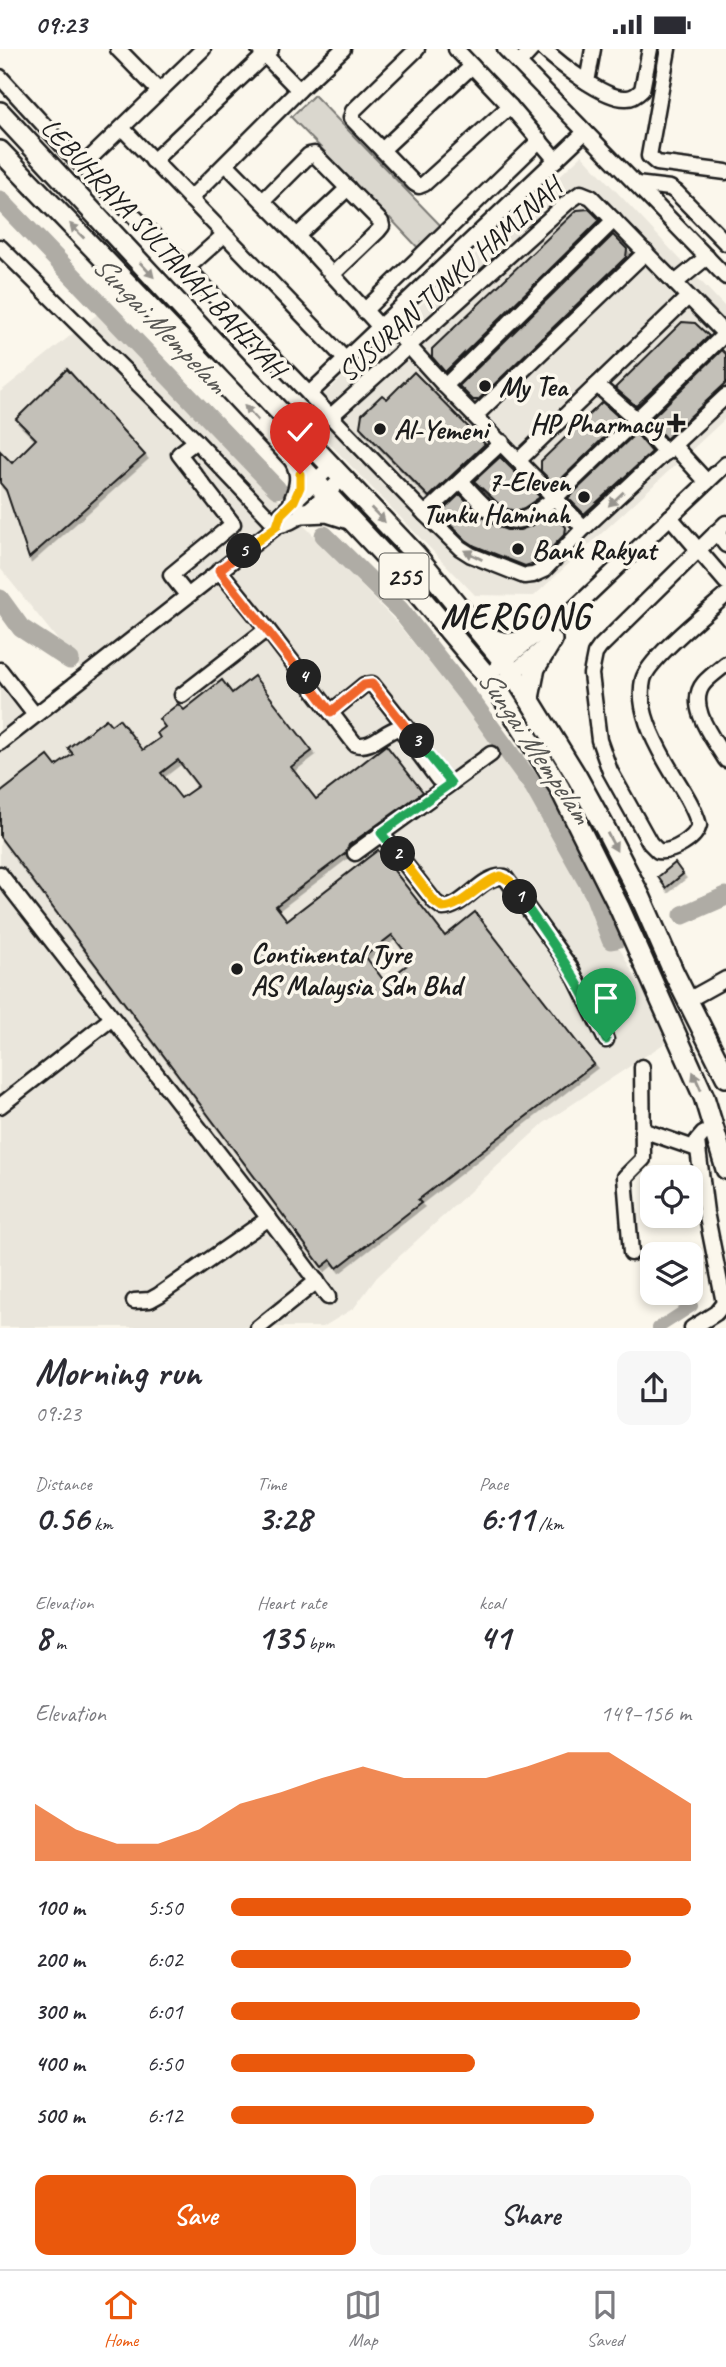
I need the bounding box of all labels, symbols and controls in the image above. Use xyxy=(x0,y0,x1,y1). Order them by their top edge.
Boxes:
text: 09:23 xyxy=(35,8,87,41)
street label: LEBUHRAYA SULTANAH BAHIYAH xyxy=(34,110,296,388)
street label: SUSURAN TUNKU HAMINAH xyxy=(330,167,572,389)
one-way arrow xyxy=(69,223,85,239)
water label: Sungai Mempelam xyxy=(85,247,237,403)
one-way arrow xyxy=(139,261,155,279)
place label: My Tea xyxy=(499,369,569,404)
marker: My Tea xyxy=(477,378,493,394)
pin xyxy=(270,402,330,474)
one-way arrow xyxy=(244,405,260,422)
place label: HP Pharmacy xyxy=(530,406,664,442)
place label: Al-Yemeni xyxy=(394,412,491,447)
icon: check xyxy=(281,413,319,451)
marker: HP Pharmacy xyxy=(668,415,684,431)
marker: Al-Yemeni xyxy=(372,421,388,437)
place label: 7-Eleven Tunku Haminah xyxy=(422,464,572,531)
marker: 7-Eleven Tunku Haminah xyxy=(576,489,592,505)
one-way arrow xyxy=(607,491,625,507)
one-way arrow xyxy=(370,507,387,524)
place label: Bank Rakyat xyxy=(532,532,659,567)
pin: 5 xyxy=(226,533,262,569)
text: 5 xyxy=(239,538,248,562)
marker: Bank Rakyat xyxy=(510,541,526,557)
one-way arrow xyxy=(463,550,483,562)
road number: 255 xyxy=(380,554,428,599)
district label: MERGONG xyxy=(441,594,594,639)
pin: 4 xyxy=(286,659,322,695)
water label: Sungai Mempelam xyxy=(470,662,602,832)
text: 4 xyxy=(299,664,308,688)
pin: 3 xyxy=(400,723,434,759)
text: 3 xyxy=(412,728,421,752)
one-way arrow xyxy=(606,833,618,853)
pin: 2 xyxy=(380,837,416,871)
text: 2 xyxy=(393,841,402,865)
pin: 1 xyxy=(503,879,538,915)
text: 1 xyxy=(515,884,524,908)
place label: Continental Tyre AS Malaysia Sdn Bhd xyxy=(251,936,466,1004)
marker: Continental Tyre AS Malaysia Sdn Bhd xyxy=(229,961,245,977)
pin xyxy=(576,968,636,1040)
icon: arrive xyxy=(587,979,625,1017)
one-way arrow xyxy=(691,1071,703,1091)
map controls xyxy=(640,1165,703,1305)
button: locate xyxy=(640,1165,703,1228)
button: layers xyxy=(640,1242,703,1305)
text: Morning run xyxy=(35,1349,201,1396)
button: share xyxy=(617,1351,691,1425)
text: 09:23 xyxy=(35,1399,81,1428)
text: Distance xyxy=(35,1472,92,1496)
text: Time xyxy=(257,1472,286,1496)
text: Pace xyxy=(479,1472,508,1496)
text: 0.56 xyxy=(35,1496,89,1541)
text: 3:28 xyxy=(257,1496,311,1541)
text: 6:11 xyxy=(479,1496,534,1541)
text: km xyxy=(89,1512,113,1536)
text: /km xyxy=(534,1512,563,1536)
text: Elevation xyxy=(35,1591,93,1615)
text: Heart rate xyxy=(257,1591,326,1615)
text: kcal xyxy=(479,1591,504,1615)
text: 8 xyxy=(35,1615,51,1660)
text: 135 xyxy=(257,1615,304,1660)
text: 41 xyxy=(479,1615,511,1660)
text: m xyxy=(51,1631,66,1655)
text: bpm xyxy=(304,1631,334,1655)
text: Elevation xyxy=(35,1699,106,1728)
text: 149–156 m xyxy=(600,1699,691,1728)
text: 100 m xyxy=(35,1893,85,1922)
text: 5:50 xyxy=(147,1893,183,1922)
text: 200 m xyxy=(35,1945,85,1974)
text: 6:02 xyxy=(147,1945,183,1974)
text: 300 m xyxy=(35,1997,85,2026)
text: 6:01 xyxy=(147,1997,183,2026)
text: 400 m xyxy=(35,2049,85,2078)
text: 6:50 xyxy=(147,2049,183,2078)
text: 500 m xyxy=(35,2101,84,2130)
text: 6:12 xyxy=(147,2101,183,2130)
button: Save xyxy=(35,2175,356,2255)
button: Share xyxy=(370,2175,691,2255)
tab: Home xyxy=(102,2286,140,2352)
tab: Map xyxy=(344,2286,382,2352)
tab: Saved xyxy=(586,2286,624,2352)

